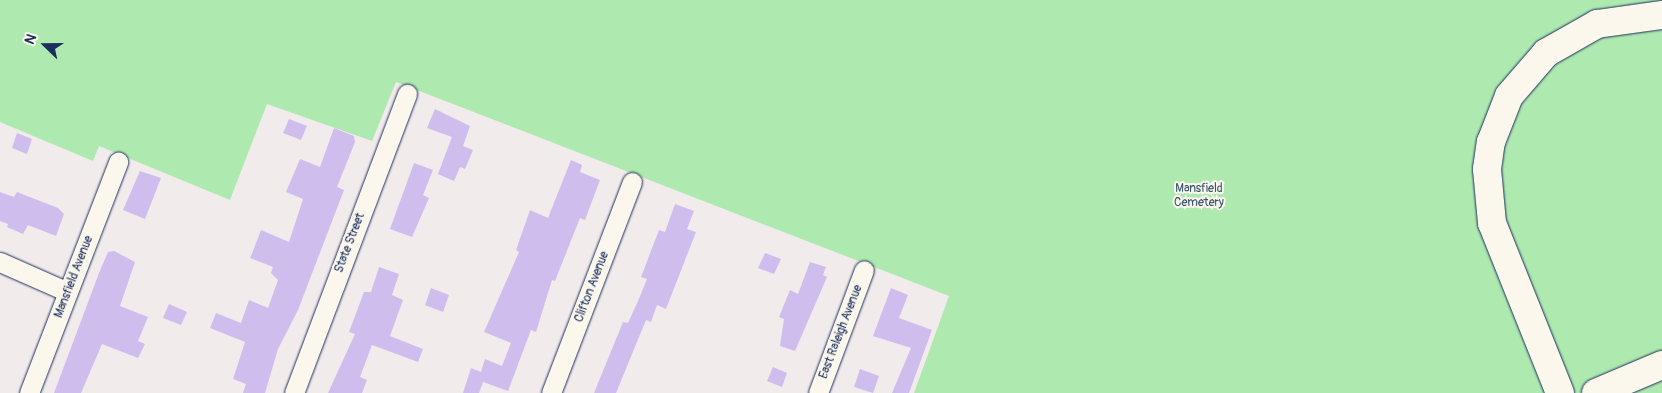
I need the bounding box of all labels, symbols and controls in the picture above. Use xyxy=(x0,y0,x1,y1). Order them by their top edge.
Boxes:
north arrow xyxy=(20,20,70,70)
text: N xyxy=(21,32,40,47)
park label: Mansfield Cemetery xyxy=(1174,182,1224,210)
street label: State Street xyxy=(332,211,368,275)
street label: Mansfield Avenue xyxy=(52,234,96,320)
street label: Clifton Avenue xyxy=(572,250,612,324)
street label: East Raleigh Avenue xyxy=(816,283,866,381)

